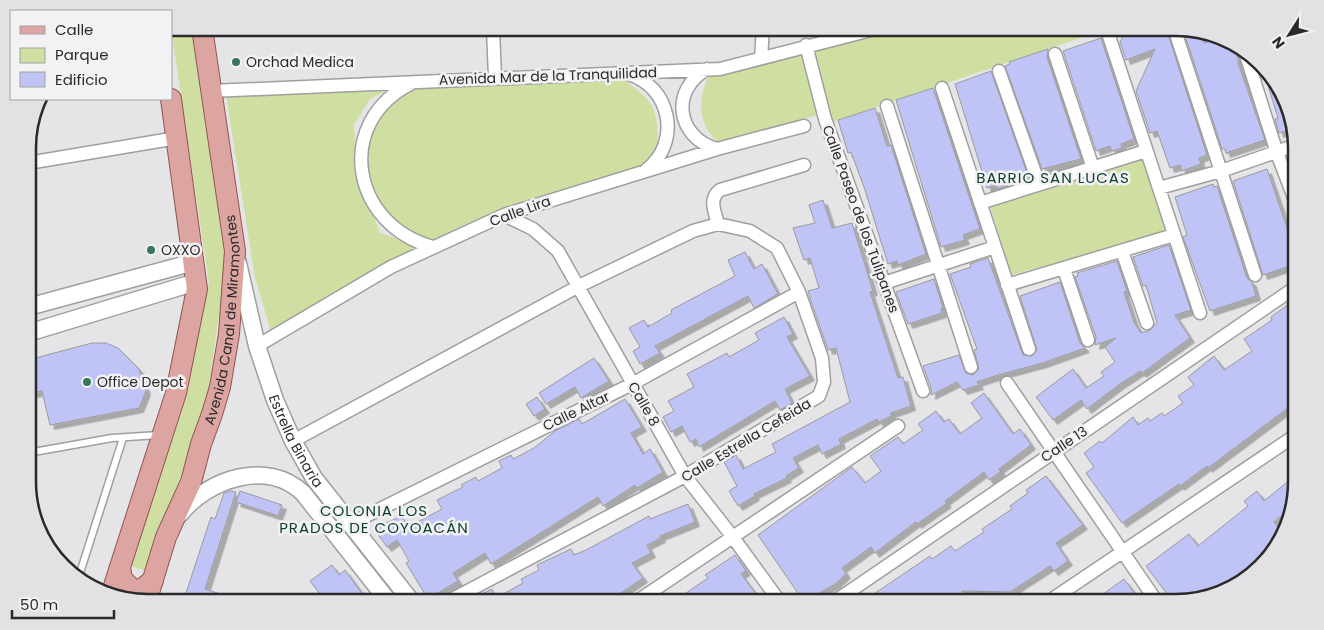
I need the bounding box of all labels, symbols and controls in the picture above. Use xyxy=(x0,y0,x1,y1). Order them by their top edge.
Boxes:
legend xyxy=(10,10,172,100)
north arrow xyxy=(1264,10,1314,60)
text: Calle xyxy=(55,19,93,40)
text: N xyxy=(1267,33,1290,53)
text: Parque xyxy=(55,44,108,65)
place label: Orchad Medica xyxy=(246,52,354,72)
marker: Orchad Medica xyxy=(230,56,242,68)
street label: Avenida Mar de la Tranquilidad xyxy=(439,62,657,90)
text: Edificio xyxy=(55,69,108,90)
street label: Calle Paseo de los Tulipanes xyxy=(818,122,904,316)
district label: BARRIO SAN LUCAS xyxy=(976,167,1130,188)
street label: Calle Lira xyxy=(487,191,553,231)
street label: Avenida Canal de Miramontes xyxy=(199,213,245,428)
place label: OXXO xyxy=(161,240,200,260)
marker: OXXO xyxy=(145,244,157,256)
place label: Office Depot xyxy=(97,372,184,392)
marker: Office Depot xyxy=(81,376,93,388)
street label: Calle 8 xyxy=(623,378,665,430)
street label: Calle Altar xyxy=(539,386,613,436)
street label: Estrella Binaria xyxy=(264,392,328,492)
street label: Calle Estrella Cefeida xyxy=(677,393,815,487)
street label: Calle 13 xyxy=(1037,421,1091,467)
district label: COLONIA LOS PRADOS DE COYOACÁN xyxy=(279,500,469,538)
scale bar xyxy=(12,588,115,620)
text: 50 m xyxy=(20,594,58,615)

